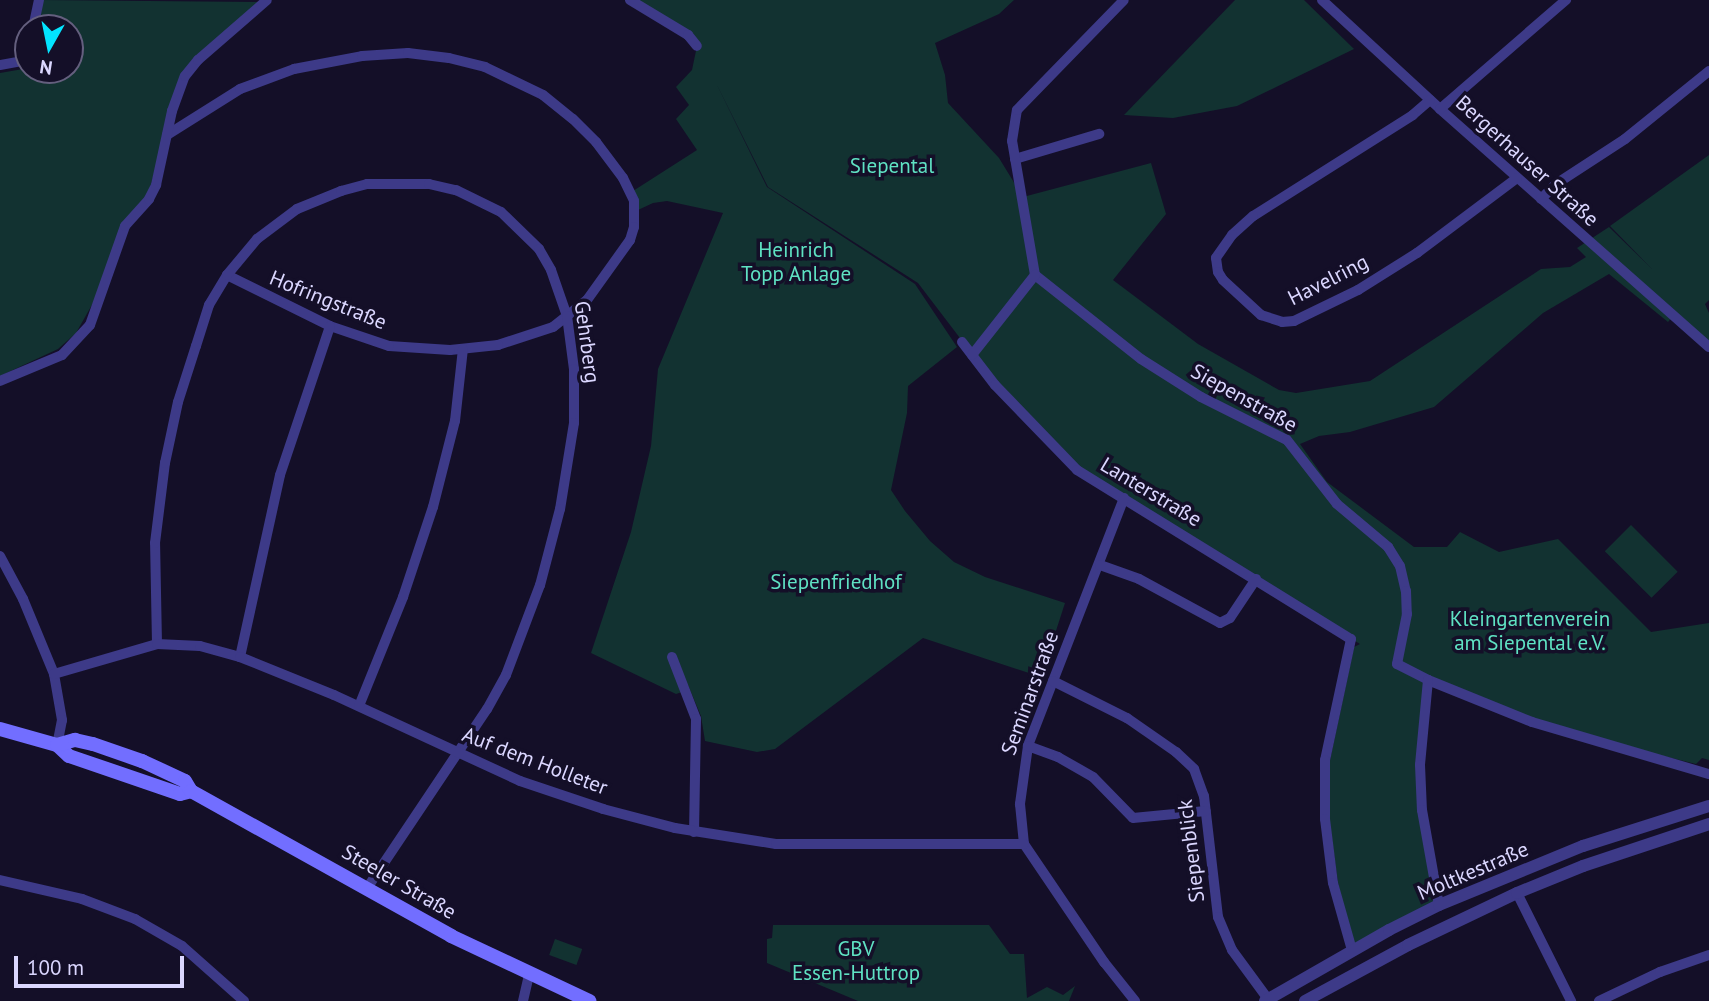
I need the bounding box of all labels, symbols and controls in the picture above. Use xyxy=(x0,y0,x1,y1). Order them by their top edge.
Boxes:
north arrow xyxy=(14,14,84,84)
text: N xyxy=(38,55,54,81)
street label: Bergerhauser Straße xyxy=(1450,90,1604,232)
park label: Siepental xyxy=(850,153,934,179)
park label: Heinrich Topp Anlage xyxy=(741,237,851,287)
street label: Havelring xyxy=(1284,249,1372,311)
street label: Hofringstraße xyxy=(266,265,390,335)
street label: Gehrberg xyxy=(569,299,605,385)
street label: Siepenstraße xyxy=(1186,358,1302,438)
street label: Lanterstraße xyxy=(1096,452,1206,532)
park label: Siepenfriedhof xyxy=(770,569,902,595)
park label: Kleingartenverein am Siepental e.V. xyxy=(1450,606,1610,656)
street label: Seminarstraße xyxy=(996,628,1064,758)
street label: Auf dem Holleter xyxy=(459,722,611,800)
street label: Siepenblick xyxy=(1172,798,1210,904)
street label: Moltkestraße xyxy=(1414,836,1532,906)
street label: Steeler Straße xyxy=(337,839,461,925)
park label: GBV Essen-Huttrop xyxy=(792,936,920,986)
scale bar xyxy=(18,942,187,986)
text: 100 m xyxy=(27,954,84,981)

